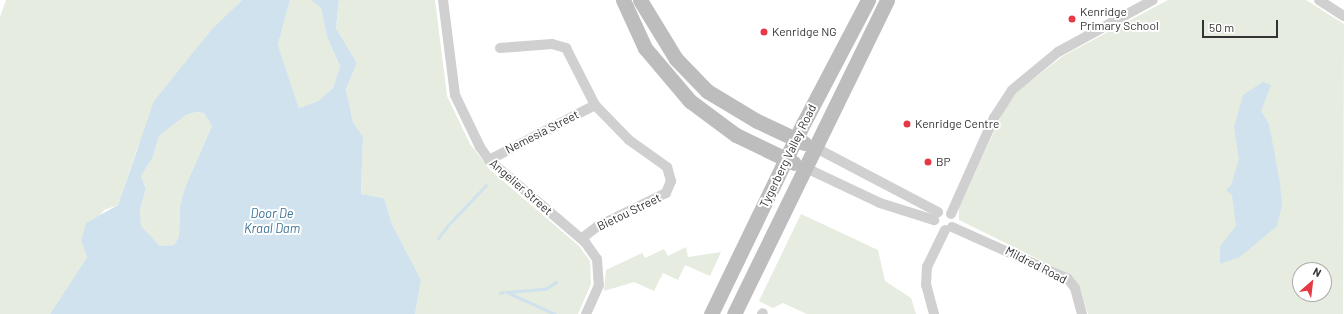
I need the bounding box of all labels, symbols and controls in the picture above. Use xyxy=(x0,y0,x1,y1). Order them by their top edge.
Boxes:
place label: Kenridge Primary School xyxy=(1080,5,1159,33)
scale bar xyxy=(1204,12,1280,38)
marker: Kenridge Primary School xyxy=(1067,14,1077,24)
text: 50 m xyxy=(1209,20,1234,34)
place label: Kenridge NG xyxy=(772,25,837,39)
marker: Kenridge NG xyxy=(759,27,769,37)
street label: Tygerberg Valley Road xyxy=(757,102,819,210)
street label: Nemesia Street xyxy=(503,107,581,157)
place label: Kenridge Centre xyxy=(915,117,999,131)
marker: Kenridge Centre xyxy=(902,119,912,129)
place label: BP xyxy=(936,155,951,169)
street label: Angelier Street xyxy=(487,156,555,218)
marker: BP xyxy=(923,157,933,167)
street label: Bietou Street xyxy=(595,190,663,234)
water label: Door De Kraal Dam xyxy=(244,206,300,237)
street label: Mildred Road xyxy=(1003,243,1069,287)
north arrow xyxy=(1292,262,1332,302)
text: N xyxy=(1311,264,1324,279)

